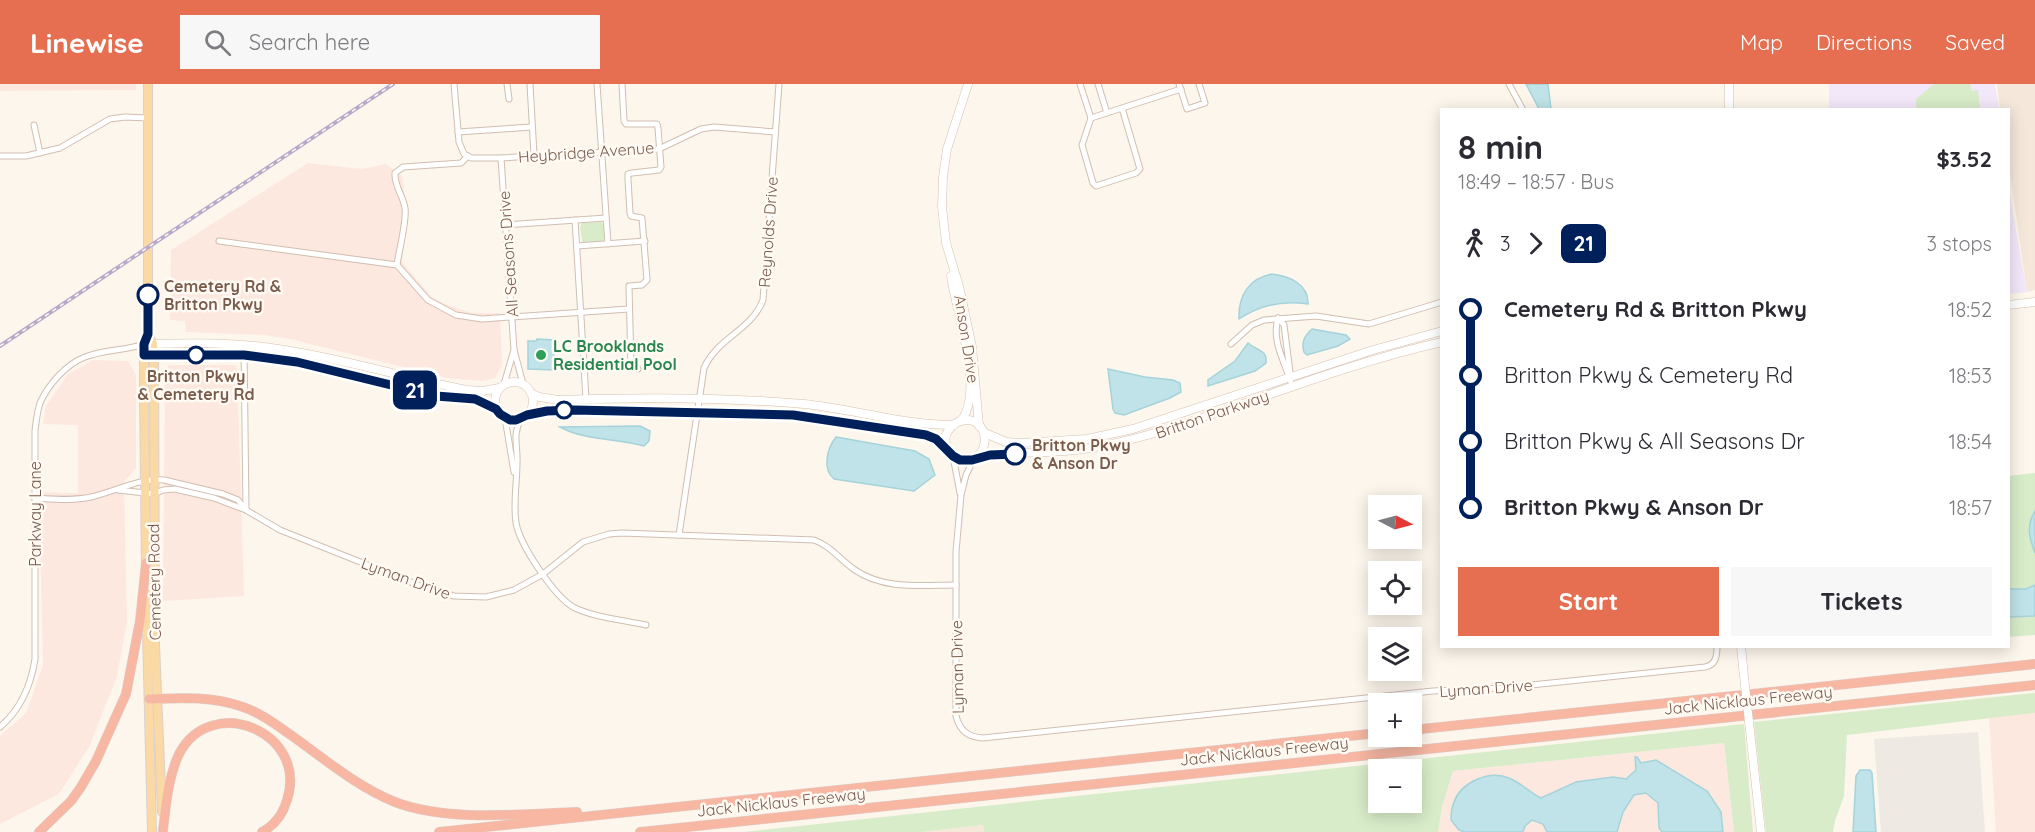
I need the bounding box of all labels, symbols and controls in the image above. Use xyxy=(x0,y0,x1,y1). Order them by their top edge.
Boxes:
search box xyxy=(180,15,600,69)
text: Linewise xyxy=(30,25,144,60)
icon: search xyxy=(201,26,234,59)
text: Search here xyxy=(249,28,370,56)
text: Map xyxy=(1740,29,1783,55)
text: Directions xyxy=(1816,29,1912,55)
text: Saved xyxy=(1945,29,2005,55)
text: 8 min xyxy=(1458,126,1543,167)
street label: Heybridge Avenue xyxy=(517,137,655,167)
text: $3.52 xyxy=(1936,145,1992,173)
text: 18:49 – 18:57 · Bus xyxy=(1458,169,1614,194)
street label: Reynolds Drive xyxy=(754,176,782,288)
street label: All Seasons Drive xyxy=(494,190,522,318)
icon: walk xyxy=(1458,227,1491,260)
icon: forward xyxy=(1519,227,1552,260)
text: 21 xyxy=(1573,230,1594,256)
text: 3 xyxy=(1500,231,1510,256)
text: 3 stops xyxy=(1926,231,1992,256)
place label: Cemetery Rd & Britton Pkwy xyxy=(164,276,281,314)
marker: Cemetery Rd & Britton Pkwy xyxy=(137,284,159,306)
street label: Anson Drive xyxy=(950,294,984,384)
text: Cemetery Rd & Britton Pkwy xyxy=(1504,295,1807,323)
text: 18:52 xyxy=(1948,297,1992,322)
place label: LC Brooklands Residential Pool xyxy=(553,336,677,374)
marker: Britton Pkwy & Cemetery Rd xyxy=(187,346,205,364)
marker: LC Brooklands Residential Pool xyxy=(534,348,548,362)
text: Britton Pkwy & Cemetery Rd xyxy=(1504,361,1793,389)
text: 18:53 xyxy=(1949,363,1992,388)
place label: Britton Pkwy & Cemetery Rd xyxy=(137,366,255,404)
line badge: 21 xyxy=(388,370,442,410)
text: 21 xyxy=(405,377,425,403)
street label: Britton Parkway xyxy=(1153,385,1271,443)
unlabelled marker xyxy=(555,401,573,419)
text: Britton Pkwy & All Seasons Dr xyxy=(1504,427,1805,455)
text: 18:54 xyxy=(1949,429,1992,454)
place label: Britton Pkwy & Anson Dr xyxy=(1032,435,1131,473)
marker: Britton Pkwy & Anson Dr xyxy=(1004,443,1026,465)
street label: Parkway Lane xyxy=(25,461,45,567)
text: Britton Pkwy & Anson Dr xyxy=(1504,493,1764,521)
north arrow xyxy=(1368,495,1422,549)
map controls xyxy=(1368,495,1422,813)
text: 18:57 xyxy=(1949,495,1992,520)
street label: Cemetery Road xyxy=(143,523,165,641)
street label: Lyman Drive xyxy=(359,553,453,603)
button: locate xyxy=(1368,561,1422,615)
button: Start xyxy=(1458,567,1719,636)
button: Tickets xyxy=(1731,567,1992,636)
street label: Lyman Drive xyxy=(946,620,968,714)
button: layers xyxy=(1368,627,1422,681)
street label: Lyman Drive xyxy=(1439,675,1533,701)
street label: Jack Nicklaus Freeway xyxy=(1663,681,1833,719)
button: + xyxy=(1368,693,1422,747)
street label: Jack Nicklaus Freeway xyxy=(1179,732,1349,770)
button: − xyxy=(1368,759,1422,813)
street label: Jack Nicklaus Freeway xyxy=(696,783,866,821)

